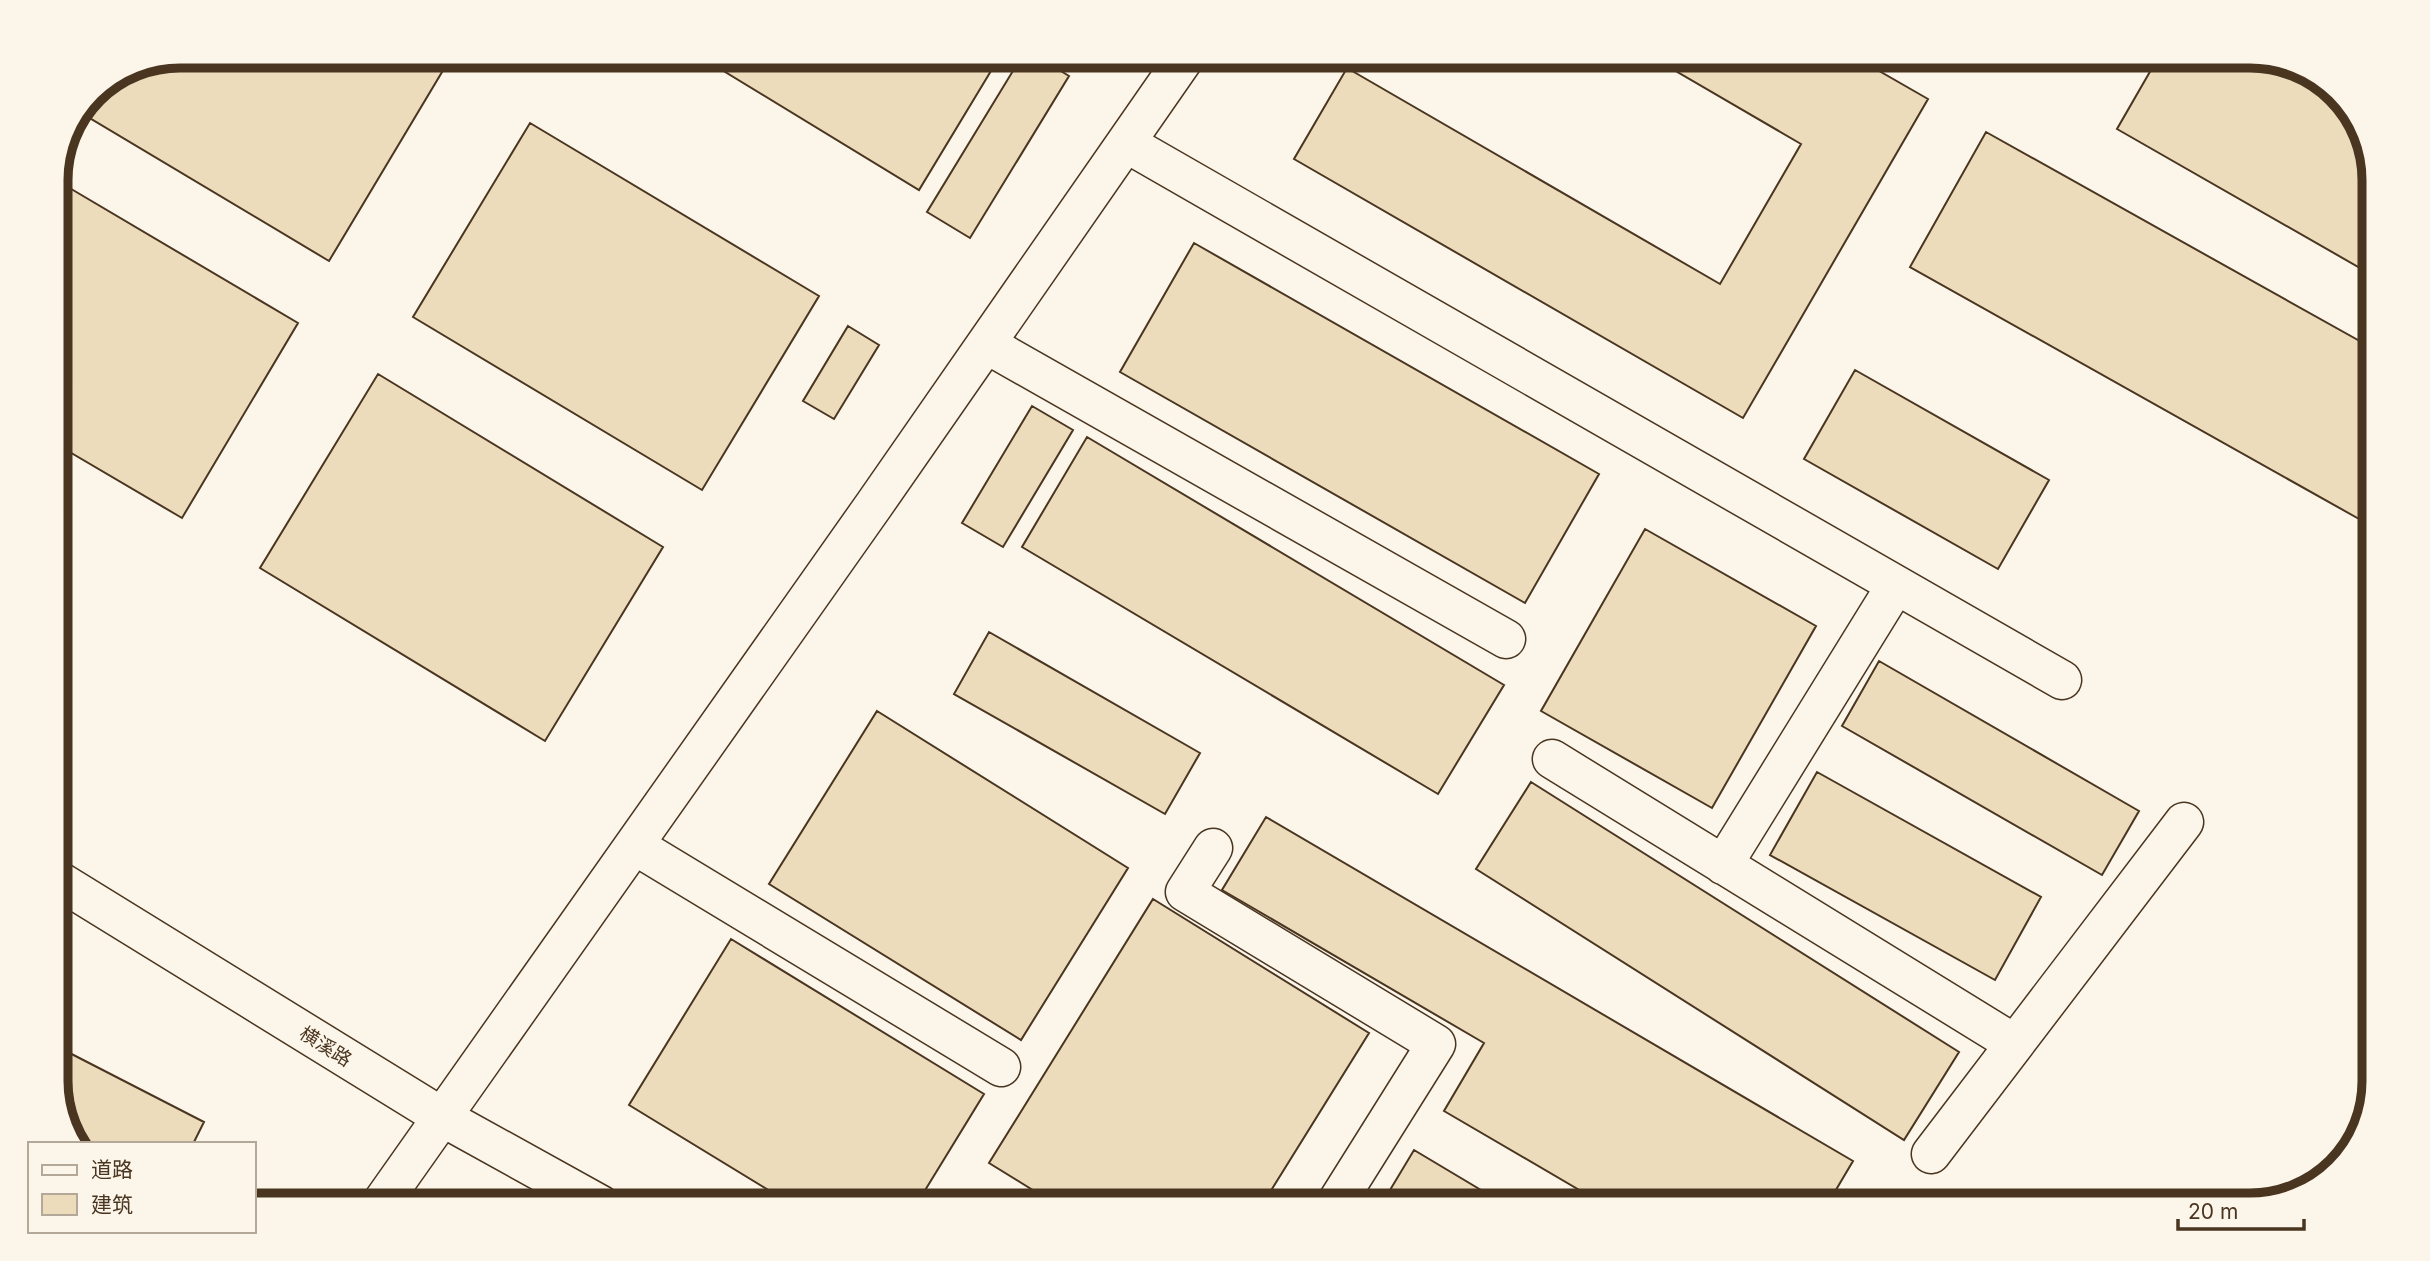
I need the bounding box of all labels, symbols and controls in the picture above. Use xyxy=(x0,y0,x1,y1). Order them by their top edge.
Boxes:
street label: 横溪路 xyxy=(295,1022,356,1071)
legend xyxy=(28,1142,256,1233)
text: 道路 xyxy=(91,1157,133,1182)
scale bar xyxy=(2178,1188,2304,1232)
text: 建筑 xyxy=(91,1192,133,1217)
text: 20 m xyxy=(2188,1199,2238,1224)

